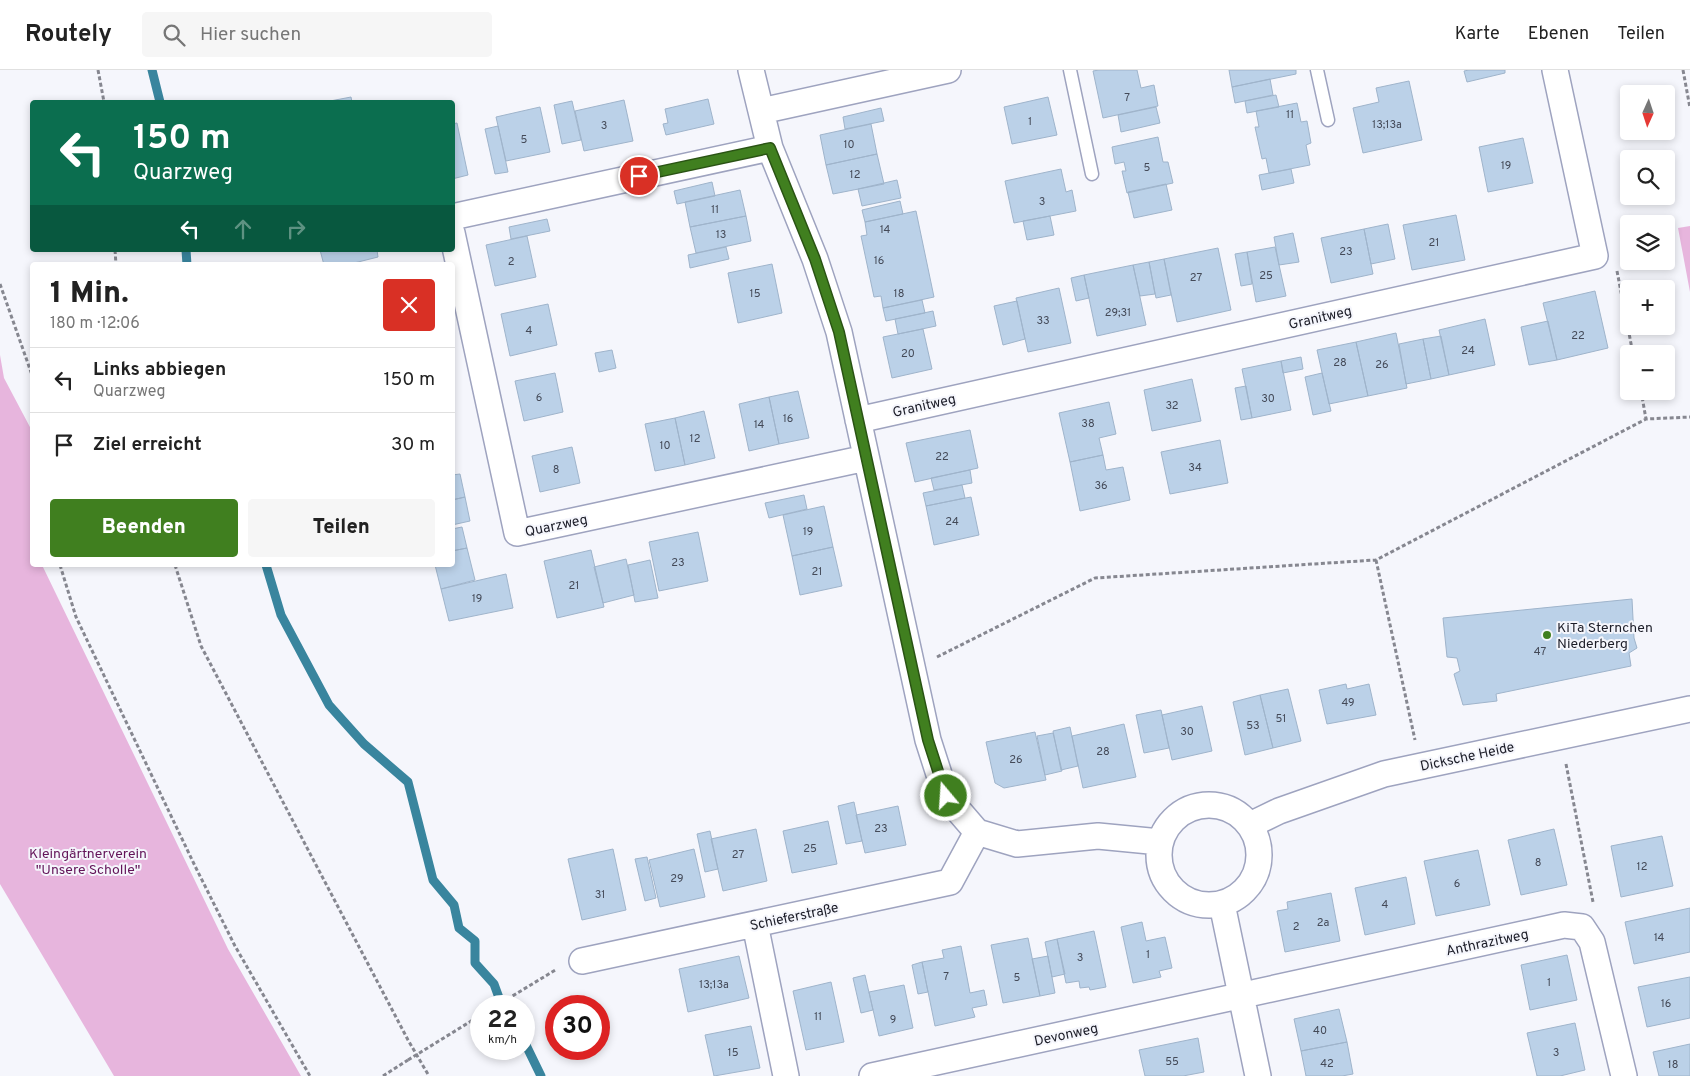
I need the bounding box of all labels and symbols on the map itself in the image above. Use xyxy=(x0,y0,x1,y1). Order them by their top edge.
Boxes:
north arrow xyxy=(1620,85,1675,140)
house number: 7 xyxy=(1124,91,1130,105)
house number: 11 xyxy=(1286,108,1294,122)
house number: 1 xyxy=(1028,115,1032,129)
house number: 13;13a xyxy=(1372,118,1402,132)
house number: 3 xyxy=(601,119,607,133)
house number: 5 xyxy=(521,133,528,147)
house number: 10 xyxy=(843,138,855,152)
pin xyxy=(618,155,660,197)
house number: 19 xyxy=(1501,159,1511,173)
house number: 5 xyxy=(1144,161,1151,175)
house number: 12 xyxy=(850,168,860,182)
house number: 3 xyxy=(1039,195,1045,209)
house number: 11 xyxy=(711,203,719,217)
house number: 14 xyxy=(880,223,891,237)
house number: 13 xyxy=(716,228,726,242)
house number: 21 xyxy=(1429,236,1439,250)
house number: 23 xyxy=(1339,245,1353,259)
house number: 16 xyxy=(874,254,884,268)
house number: 2 xyxy=(508,255,514,269)
house number: 25 xyxy=(1259,269,1273,283)
house number: 27 xyxy=(1190,271,1202,285)
house number: 15 xyxy=(750,287,761,301)
house number: 18 xyxy=(894,287,904,301)
street label: Granitweg xyxy=(1287,303,1354,334)
house number: 29;31 xyxy=(1105,306,1131,320)
house number: 33 xyxy=(1036,314,1050,328)
house number: 4 xyxy=(526,324,533,338)
house number: 22 xyxy=(1571,329,1585,343)
house number: 24 xyxy=(1461,344,1475,358)
house number: 20 xyxy=(901,347,915,361)
house number: 28 xyxy=(1333,356,1347,370)
house number: 26 xyxy=(1375,358,1389,372)
house number: 6 xyxy=(536,391,542,405)
street label: Granitweg xyxy=(891,391,958,422)
house number: 30 xyxy=(1261,392,1275,406)
house number: 32 xyxy=(1165,399,1179,413)
house number: 16 xyxy=(783,412,793,426)
house number: 38 xyxy=(1081,417,1095,431)
house number: 14 xyxy=(754,418,765,432)
house number: 12 xyxy=(690,432,700,446)
house number: 10 xyxy=(659,439,671,453)
house number: 22 xyxy=(935,450,949,464)
house number: 34 xyxy=(1188,461,1202,475)
house number: 8 xyxy=(553,463,559,477)
house number: 36 xyxy=(1094,479,1108,493)
street label: Quarzweg xyxy=(523,512,589,541)
house number: 24 xyxy=(945,515,959,529)
house number: 19 xyxy=(803,525,813,539)
house number: 23 xyxy=(671,556,685,570)
house number: 21 xyxy=(812,565,822,579)
house number: 21 xyxy=(569,579,579,593)
house number: 19 xyxy=(472,592,482,606)
place label: KiTa Sternchen Niederberg xyxy=(1557,620,1653,653)
marker: KiTa Sternchen Niederberg xyxy=(1541,629,1553,641)
house number: 47 xyxy=(1534,645,1546,659)
house number: 49 xyxy=(1341,696,1355,710)
house number: 51 xyxy=(1276,712,1286,726)
house number: 53 xyxy=(1246,719,1260,733)
house number: 30 xyxy=(1180,725,1194,739)
street label: Dicksche Heide xyxy=(1419,739,1516,776)
house number: 28 xyxy=(1096,745,1110,759)
house number: 26 xyxy=(1009,753,1023,767)
position arrow xyxy=(919,769,971,821)
house number: 23 xyxy=(874,822,888,836)
house number: 25 xyxy=(803,842,817,856)
park label: Kleingärtnerverein "Unsere Scholle" xyxy=(29,846,147,879)
house number: 27 xyxy=(732,848,744,862)
house number: 8 xyxy=(1535,856,1541,870)
house number: 12 xyxy=(1637,860,1647,874)
house number: 29 xyxy=(670,872,684,886)
house number: 6 xyxy=(1454,877,1460,891)
house number: 31 xyxy=(595,888,605,902)
house number: 4 xyxy=(1382,898,1389,912)
street label: Schieferstraße xyxy=(748,900,840,935)
house number: 2a xyxy=(1317,916,1329,930)
house number: 2 xyxy=(1293,920,1299,934)
street label: Anthrazitweg xyxy=(1444,926,1530,961)
house number: 14 xyxy=(1654,931,1665,945)
house number: 1 xyxy=(1146,948,1150,962)
house number: 3 xyxy=(1077,951,1083,965)
house number: 7 xyxy=(943,970,949,984)
house number: 5 xyxy=(1014,971,1021,985)
house number: 1 xyxy=(1547,976,1551,990)
house number: 13;13a xyxy=(699,978,729,992)
speed limit sign: 30 xyxy=(545,995,610,1060)
house number: 16 xyxy=(1661,997,1671,1011)
house number: 11 xyxy=(814,1010,822,1024)
house number: 9 xyxy=(890,1013,896,1027)
street label: Devonweg xyxy=(1033,1020,1100,1051)
house number: 40 xyxy=(1313,1024,1327,1038)
house number: 15 xyxy=(728,1046,739,1060)
house number: 3 xyxy=(1553,1046,1559,1060)
house number: 55 xyxy=(1165,1055,1179,1069)
house number: 42 xyxy=(1320,1057,1334,1071)
house number: 18 xyxy=(1668,1058,1678,1072)

